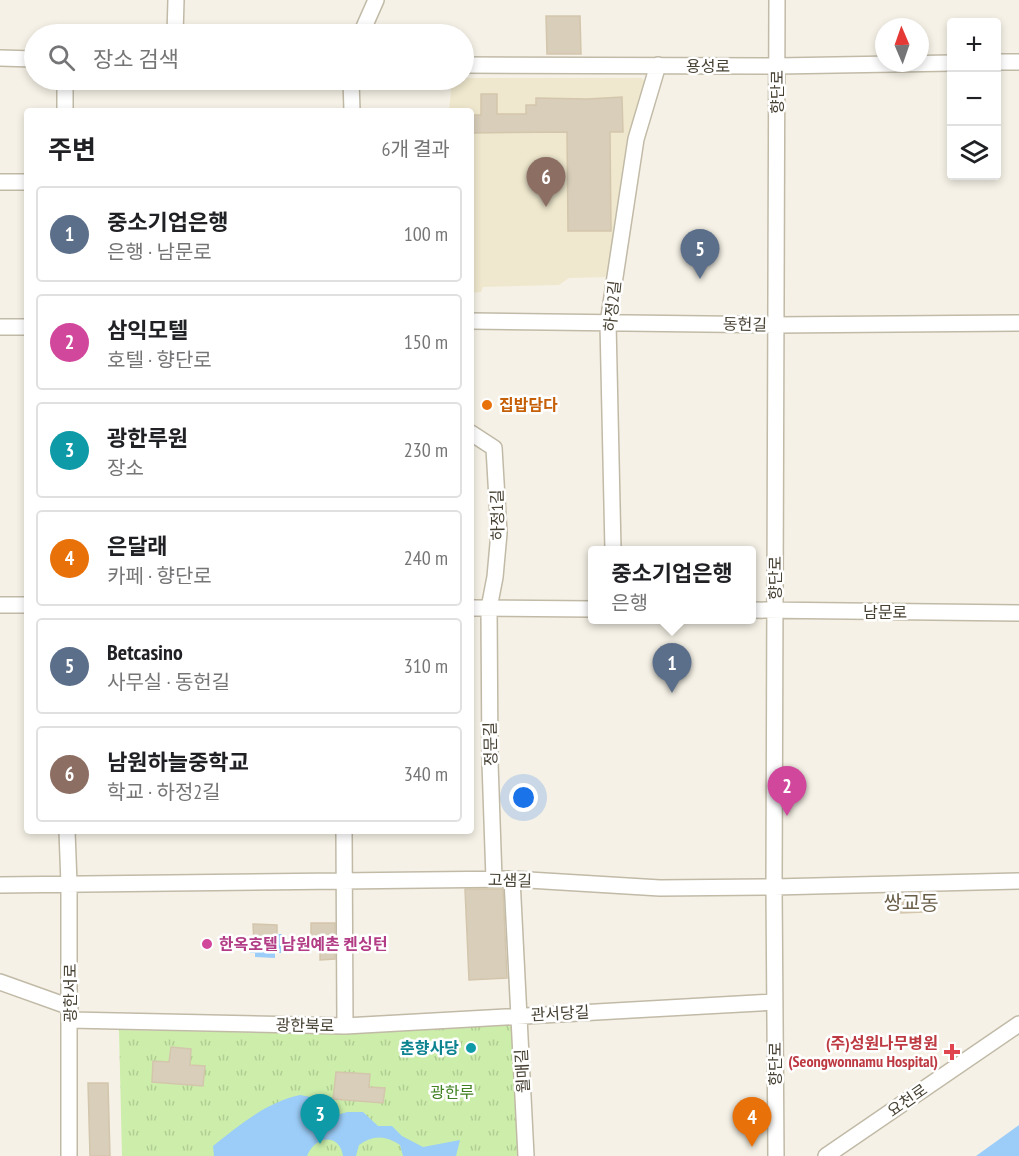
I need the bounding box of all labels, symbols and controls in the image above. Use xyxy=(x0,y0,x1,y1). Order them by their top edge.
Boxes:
north arrow xyxy=(875,18,929,72)
map controls xyxy=(947,18,1001,180)
button: + xyxy=(947,18,1001,72)
search box xyxy=(24,24,474,90)
icon: search xyxy=(45,41,78,74)
text: 장소 검색 xyxy=(93,45,179,73)
street label: 용성로 xyxy=(686,56,730,76)
street label: 향단로 xyxy=(767,70,787,114)
button: − xyxy=(947,72,1001,126)
button: layers xyxy=(947,126,1001,180)
text: 주변 xyxy=(48,133,96,166)
text: 6개 결과 xyxy=(382,136,450,162)
pin: 6 xyxy=(526,158,566,207)
text: 중소기업은행 xyxy=(107,208,228,236)
text: 1 xyxy=(65,221,74,247)
text: 100 m xyxy=(404,221,448,247)
pin: 5 xyxy=(680,230,720,279)
text: 은행 · 남문로 xyxy=(107,239,212,265)
street label: 하정2길 xyxy=(599,279,625,333)
street label: 동헌길 xyxy=(723,314,767,334)
text: 삼익모텔 xyxy=(107,316,188,344)
text: 2 xyxy=(65,329,74,355)
text: 150 m xyxy=(404,329,448,355)
text: 호텔 · 향단로 xyxy=(107,347,212,373)
place label: 집밥담다 xyxy=(499,395,558,415)
marker: 집밥담다 xyxy=(480,398,494,412)
text: 광한루원 xyxy=(107,424,188,452)
text: 3 xyxy=(65,437,74,463)
text: 230 m xyxy=(404,437,448,463)
text: 장소 xyxy=(107,455,144,481)
street label: 하정1길 xyxy=(487,489,507,541)
text: 은달래 xyxy=(107,532,168,560)
text: 4 xyxy=(65,545,74,571)
text: 240 m xyxy=(404,545,448,571)
popup xyxy=(588,546,756,624)
street label: 향단로 xyxy=(765,556,785,600)
text: 중소기업은행 xyxy=(611,559,733,587)
text: 카페 · 향단로 xyxy=(107,563,212,589)
text: 은행 xyxy=(611,590,648,616)
street label: 남문로 xyxy=(863,602,907,622)
text: Betcasino xyxy=(107,638,183,666)
pin: 1 xyxy=(652,644,692,693)
text: 5 xyxy=(65,653,74,679)
text: 310 m xyxy=(404,653,448,679)
text: 사무실 · 동헌길 xyxy=(107,669,230,695)
street label: 정문길 xyxy=(480,722,500,766)
text: 남원하늘중학교 xyxy=(107,748,249,776)
text: 6 xyxy=(65,761,74,787)
text: 340 m xyxy=(404,761,448,787)
pin: 2 xyxy=(768,766,806,816)
text: 학교 · 하정2길 xyxy=(107,779,221,805)
your location xyxy=(509,783,538,812)
street label: 고샘길 xyxy=(488,870,532,890)
district label: 쌍교동 xyxy=(883,890,939,916)
place label: 한옥호텔 남원예촌 켄싱턴 xyxy=(219,934,387,954)
marker: 한옥호텔 남원예촌 켄싱턴 xyxy=(200,937,214,951)
street label: 광한서로 xyxy=(60,963,80,1022)
street label: 관서당길 xyxy=(530,1001,590,1025)
street label: 광한북로 xyxy=(275,1014,335,1036)
place label: (주)성원나무병원 (Seongwonnamu Hospital) xyxy=(788,1033,938,1071)
place label: 춘향사당 xyxy=(400,1038,459,1058)
marker: 춘향사당 xyxy=(464,1041,478,1055)
street label: 향단로 xyxy=(765,1042,785,1086)
marker: (주)성원나무병원 (Seongwonnamu Hospital) xyxy=(943,1043,961,1061)
street label: 월매길 xyxy=(511,1048,533,1094)
street label: 요천로 xyxy=(883,1079,931,1121)
park label: 광한루 xyxy=(430,1082,474,1102)
pin: 3 xyxy=(300,1094,340,1144)
pin: 4 xyxy=(732,1098,771,1147)

